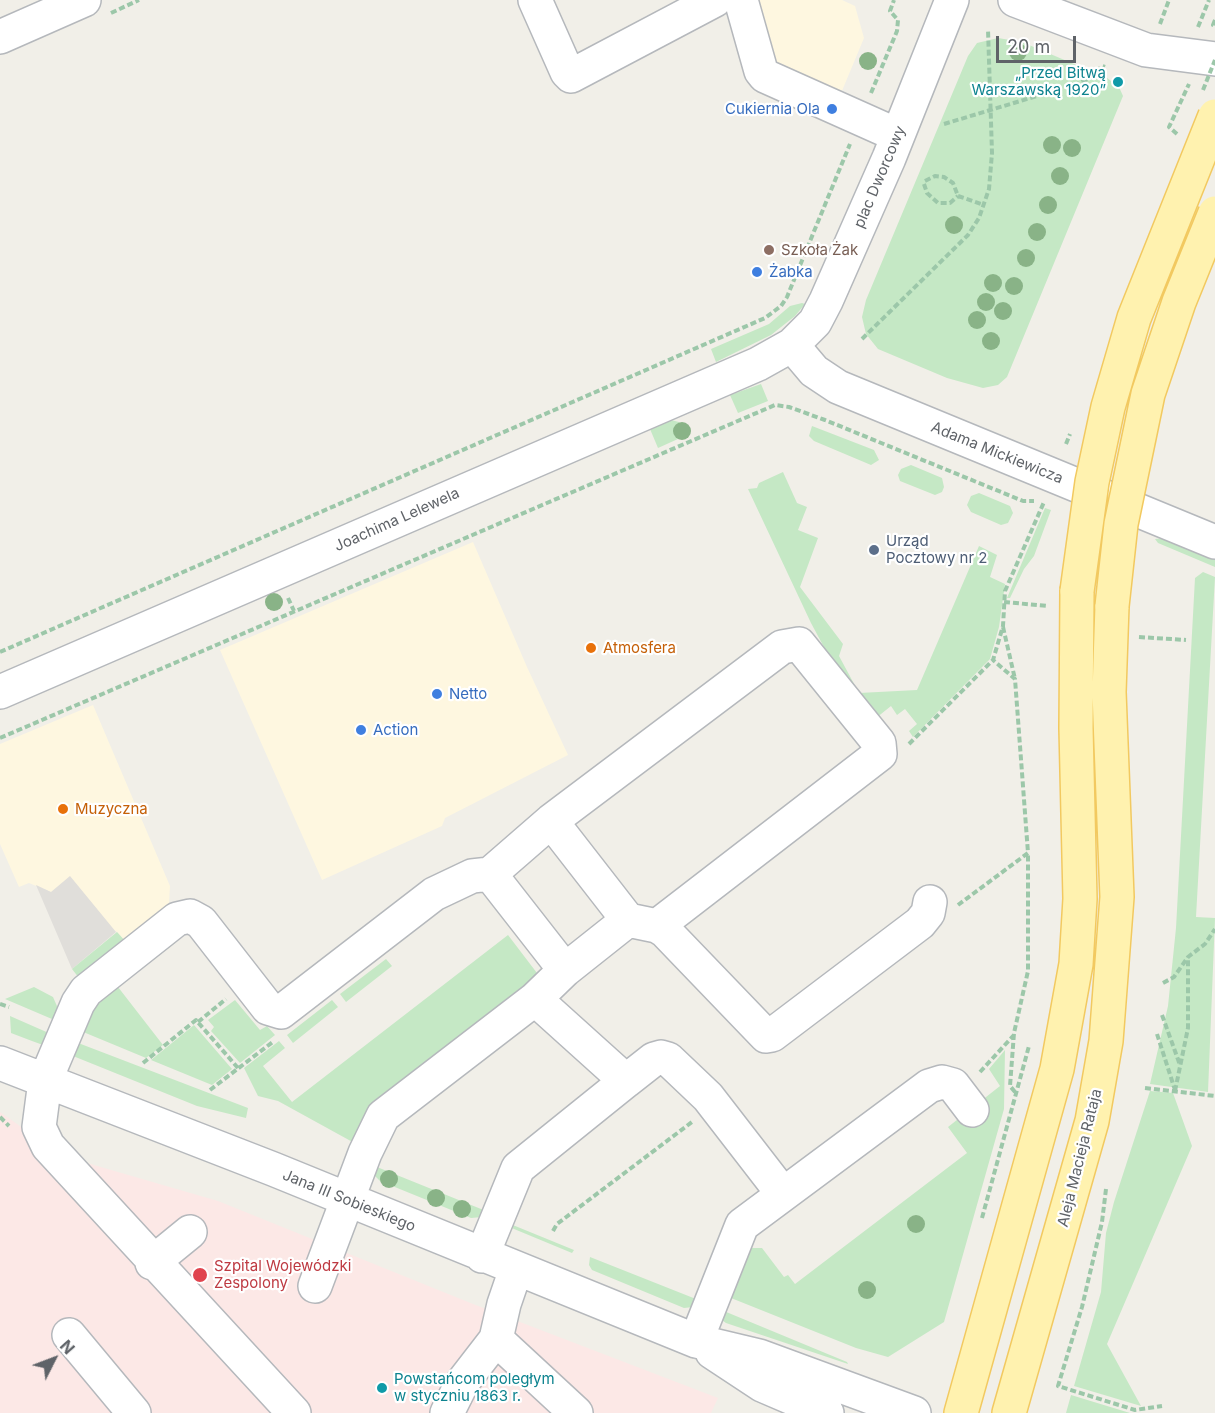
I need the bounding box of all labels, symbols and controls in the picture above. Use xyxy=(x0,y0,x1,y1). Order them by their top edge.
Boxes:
scale bar xyxy=(999,24,1078,62)
text: 20 m xyxy=(1007,36,1050,57)
place label: „Przed Bitwą Warszawską 1920” xyxy=(972,64,1106,99)
marker: „Przed Bitwą Warszawską 1920” xyxy=(1111,75,1125,89)
place label: Cukiernia Ola xyxy=(725,100,820,118)
marker: Cukiernia Ola xyxy=(825,102,839,116)
street label: plac Dworcowy xyxy=(850,123,910,231)
place label: Szkoła Żak xyxy=(781,241,858,259)
marker: Szkoła Żak xyxy=(762,243,776,257)
place label: Żabka xyxy=(769,263,813,281)
marker: Żabka xyxy=(750,265,764,279)
street label: Adama Mickiewicza xyxy=(928,418,1066,488)
street label: Joachima Lelewela xyxy=(332,484,462,556)
place label: Urząd Pocztowy nr 2 xyxy=(886,532,987,567)
marker: Urząd Pocztowy nr 2 xyxy=(867,543,881,557)
place label: Atmosfera xyxy=(603,639,676,657)
marker: Atmosfera xyxy=(584,641,598,655)
place label: Netto xyxy=(449,685,487,703)
marker: Netto xyxy=(430,687,444,701)
place label: Action xyxy=(373,721,418,739)
marker: Action xyxy=(354,723,368,737)
place label: Muzyczna xyxy=(75,800,148,818)
marker: Muzyczna xyxy=(56,802,70,816)
street label: Aleja Macieja Rataja xyxy=(1054,1087,1106,1229)
street label: Jana III Sobieskiego xyxy=(280,1166,418,1236)
place label: Szpital Wojewódzki Zespolony xyxy=(214,1257,351,1292)
marker: Szpital Wojewódzki Zespolony xyxy=(191,1266,209,1284)
north arrow xyxy=(24,1329,84,1389)
text: N xyxy=(56,1336,79,1358)
place label: Powstańcom poległym w styczniu 1863 r. xyxy=(394,1370,555,1405)
marker: Powstańcom poległym w styczniu 1863 r. xyxy=(375,1381,389,1395)

